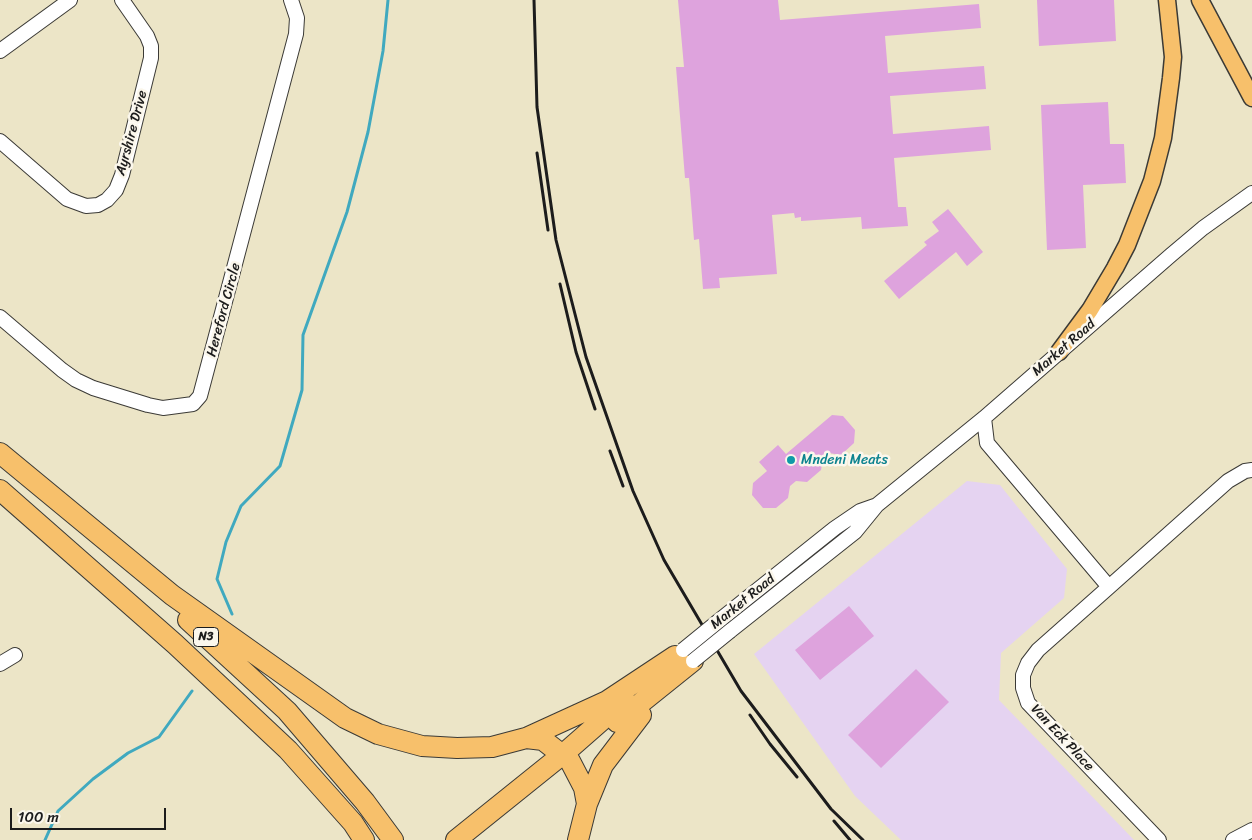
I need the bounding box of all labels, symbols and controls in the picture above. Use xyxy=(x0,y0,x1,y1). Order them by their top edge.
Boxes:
street label: Ayrshire Drive xyxy=(113,89,151,177)
street label: Hereford Circle xyxy=(203,261,245,359)
street label: Market Road xyxy=(1029,316,1099,380)
place label: Mndeni Meats xyxy=(801,452,888,468)
marker: Mndeni Meats xyxy=(785,454,797,466)
street label: Market Road xyxy=(707,571,779,633)
road number: N3 xyxy=(194,628,218,646)
street label: Van Eck Place xyxy=(1027,701,1097,775)
scale bar xyxy=(12,798,169,830)
text: 100 m xyxy=(18,804,59,830)

